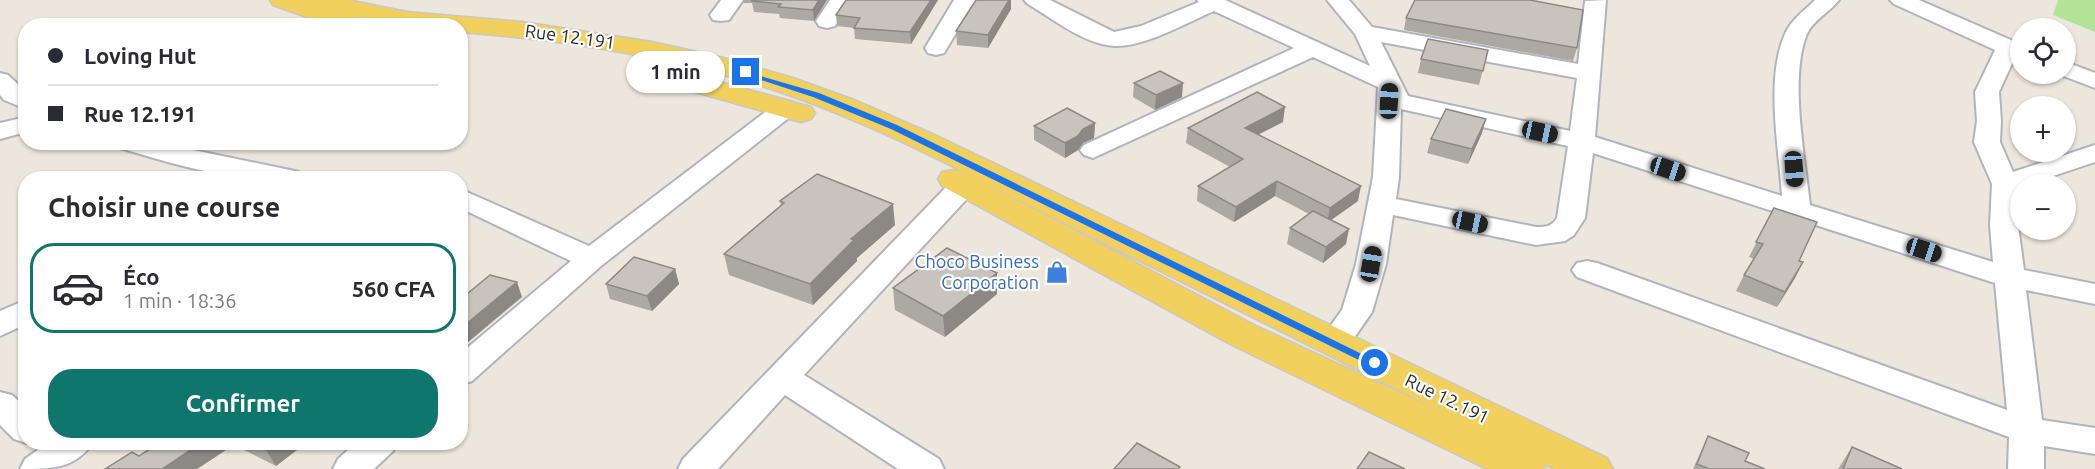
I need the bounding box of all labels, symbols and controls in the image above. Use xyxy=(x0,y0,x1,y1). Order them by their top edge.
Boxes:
map controls xyxy=(2010,18,2076,240)
button: locate xyxy=(2010,18,2076,84)
street label: Rue 12.191 xyxy=(524,20,616,52)
text: Loving Hut xyxy=(84,43,196,68)
callout: 1 min xyxy=(626,51,725,93)
route end xyxy=(732,58,759,85)
text: 1 min xyxy=(650,60,701,83)
car xyxy=(1379,83,1399,119)
button: + xyxy=(2010,96,2076,162)
text: Rue 12.191 xyxy=(84,101,196,126)
car xyxy=(1521,119,1559,145)
car xyxy=(1784,150,1804,188)
car xyxy=(1648,155,1688,183)
button: − xyxy=(2010,174,2076,240)
text: Choisir une course xyxy=(48,192,280,222)
car xyxy=(1451,209,1489,235)
car xyxy=(1904,236,1944,264)
car xyxy=(1359,245,1383,283)
place label: Choco Business Corporation xyxy=(914,251,1039,292)
shop icon: Choco Business Corporation xyxy=(1044,259,1070,285)
icon: car xyxy=(51,261,105,315)
text: Éco xyxy=(123,264,160,289)
text: 560 CFA xyxy=(352,276,435,301)
text: 1 min · 18:36 xyxy=(123,289,237,312)
route start xyxy=(1361,349,1388,376)
button: Confirmer xyxy=(48,369,438,438)
street label: Rue 12.191 xyxy=(1402,369,1493,427)

